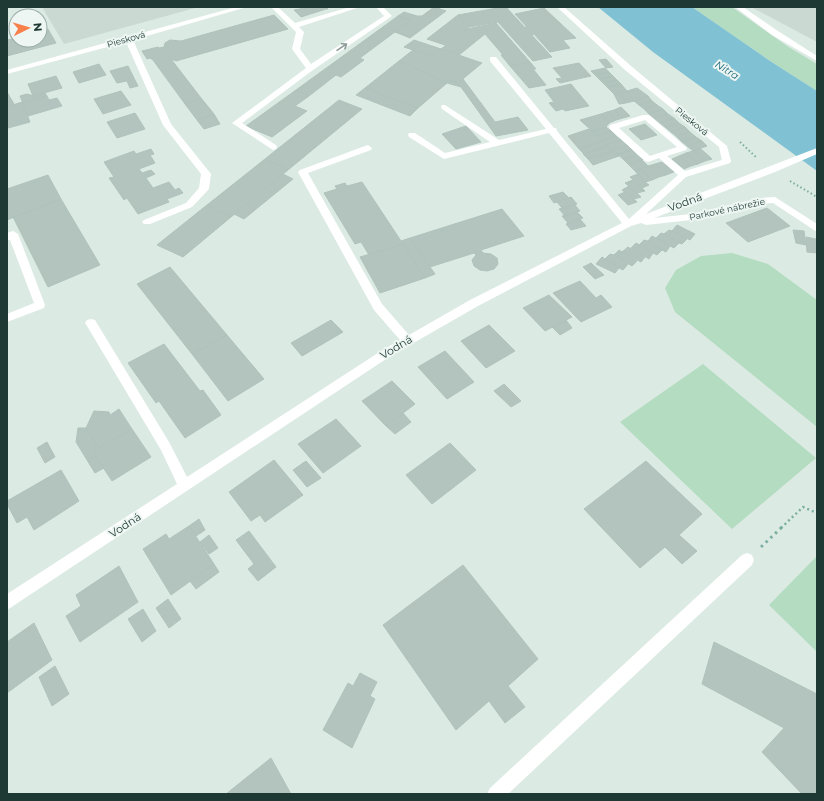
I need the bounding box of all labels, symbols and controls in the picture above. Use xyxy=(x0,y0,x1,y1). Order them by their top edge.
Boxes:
north arrow xyxy=(8,8,48,48)
text: N xyxy=(31,22,45,32)
street label: Piesková xyxy=(106,28,146,50)
one-way arrow xyxy=(337,42,348,51)
water label: Nitra xyxy=(713,58,741,82)
street label: Piesková xyxy=(673,104,711,138)
street label: Vodná xyxy=(666,189,704,215)
street label: Parkové nábrežie xyxy=(688,195,766,222)
street label: Vodná xyxy=(377,332,415,362)
street label: Vodná xyxy=(106,510,144,540)

